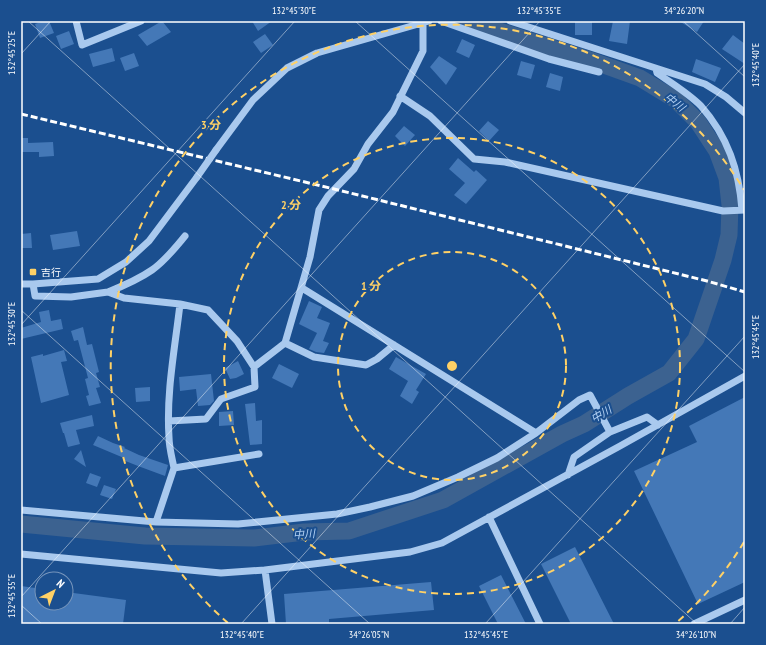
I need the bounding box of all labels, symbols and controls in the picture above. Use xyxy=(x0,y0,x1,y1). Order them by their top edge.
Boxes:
text: 132°45'30"E xyxy=(272,4,316,17)
text: 132°45'35"E xyxy=(517,4,561,17)
text: 34°26'20"N xyxy=(664,4,704,17)
text: 132°45'25"E xyxy=(5,31,18,75)
text: 132°45'40"E xyxy=(749,43,762,87)
water label: 中川 xyxy=(662,90,689,115)
text: 3 分 xyxy=(201,117,221,132)
text: 2 分 xyxy=(281,197,301,212)
place label: 吉行 xyxy=(41,266,61,279)
marker: 吉行 xyxy=(28,267,38,277)
text: 1 分 xyxy=(361,278,381,293)
text: 132°45'30"E xyxy=(5,302,18,346)
text: 132°45'45"E xyxy=(749,315,762,359)
centre of rings xyxy=(445,359,459,373)
water label: 中川 xyxy=(588,402,615,426)
water label: 中川 xyxy=(293,526,316,542)
north arrow xyxy=(34,571,74,611)
text: 132°45'35"E xyxy=(5,574,18,618)
text: N xyxy=(54,576,68,591)
text: 132°45'40"E xyxy=(220,628,264,641)
text: 34°26'05"N xyxy=(349,628,389,641)
text: 132°45'45"E xyxy=(464,628,508,641)
text: 34°26'10"N xyxy=(676,628,716,641)

